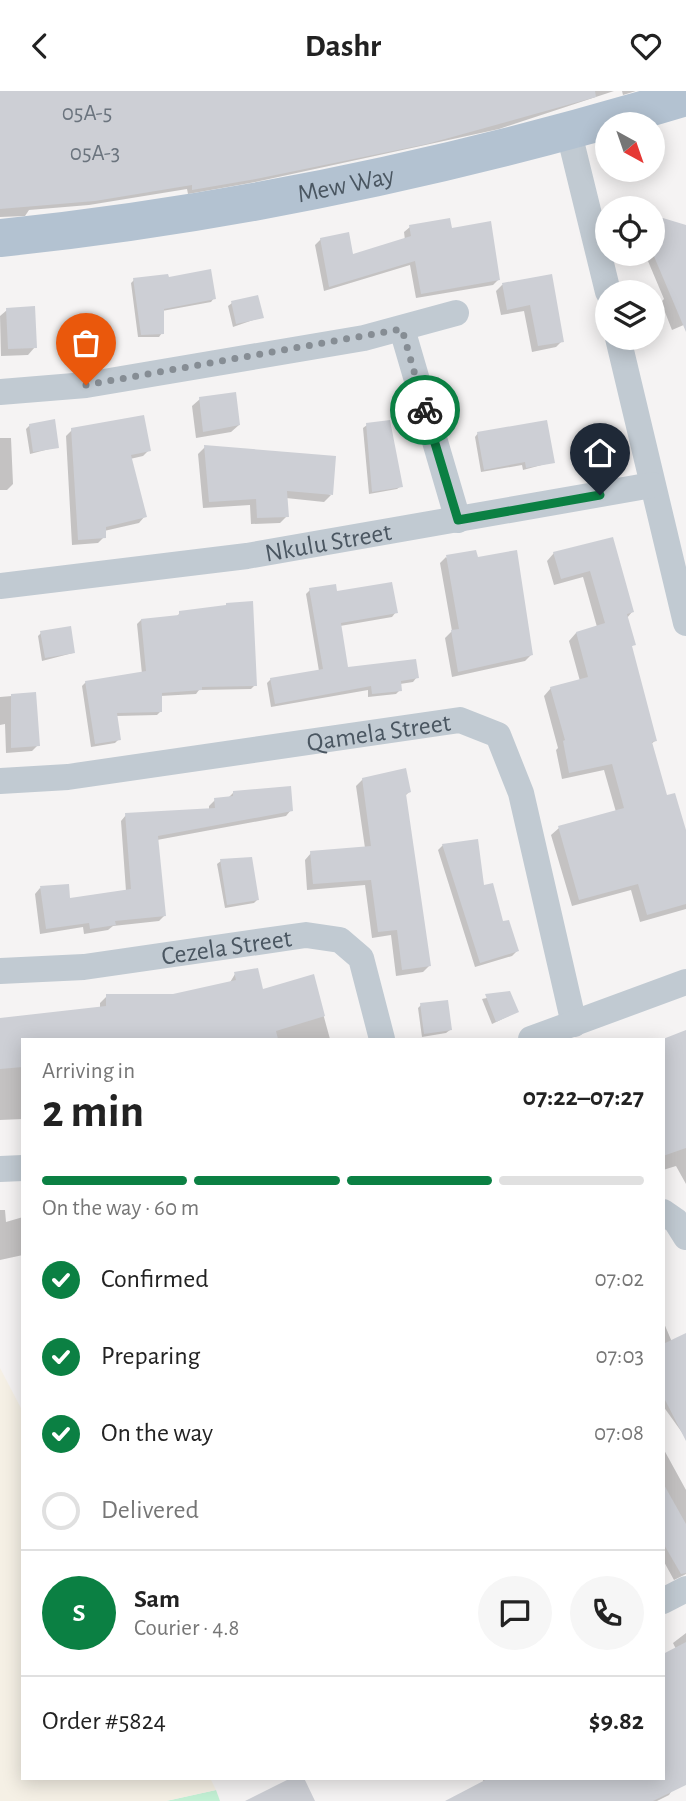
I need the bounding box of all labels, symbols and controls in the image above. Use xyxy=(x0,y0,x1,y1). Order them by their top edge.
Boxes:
icon: back xyxy=(21,27,59,65)
icon: heart xyxy=(627,27,665,65)
text: Dashr xyxy=(305,30,381,62)
house number: 05A-5 xyxy=(62,102,112,125)
north arrow xyxy=(595,112,665,182)
map controls xyxy=(595,112,665,350)
house number: 05A-3 xyxy=(70,142,120,165)
street label: Mew Way xyxy=(295,162,397,208)
button: locate xyxy=(595,196,665,266)
button: layers xyxy=(595,280,665,350)
pin xyxy=(56,313,116,385)
icon: bag xyxy=(67,324,105,362)
courier xyxy=(390,375,460,445)
icon: bike xyxy=(406,391,444,429)
pin xyxy=(570,423,630,495)
icon: home xyxy=(581,434,619,472)
street label: Nkulu Street xyxy=(263,519,393,567)
street label: Qamela Street xyxy=(305,710,452,756)
street label: Cezela Street xyxy=(160,925,293,970)
text: Arriving in xyxy=(42,1060,135,1083)
text: 07:22–07:27 xyxy=(523,1084,644,1110)
text: 2 min xyxy=(42,1089,144,1135)
text: On the way · 60 m xyxy=(42,1197,199,1220)
icon: check xyxy=(42,1261,80,1299)
text: Confirmed xyxy=(101,1266,209,1292)
text: 07:02 xyxy=(594,1268,644,1291)
icon: check xyxy=(42,1338,80,1376)
text: Preparing xyxy=(101,1343,200,1369)
text: 07:03 xyxy=(595,1345,644,1368)
icon: check xyxy=(42,1415,80,1453)
text: On the way xyxy=(101,1420,213,1446)
text: 07:08 xyxy=(594,1422,644,1445)
text: Delivered xyxy=(101,1497,199,1523)
button: chat xyxy=(478,1576,552,1650)
button: phone xyxy=(570,1576,644,1650)
text: Sam xyxy=(134,1586,180,1612)
text: S xyxy=(73,1600,85,1626)
text: Courier · 4.8 xyxy=(134,1617,239,1640)
text: Order #5824 xyxy=(42,1708,166,1734)
text: $9.82 xyxy=(589,1708,644,1734)

